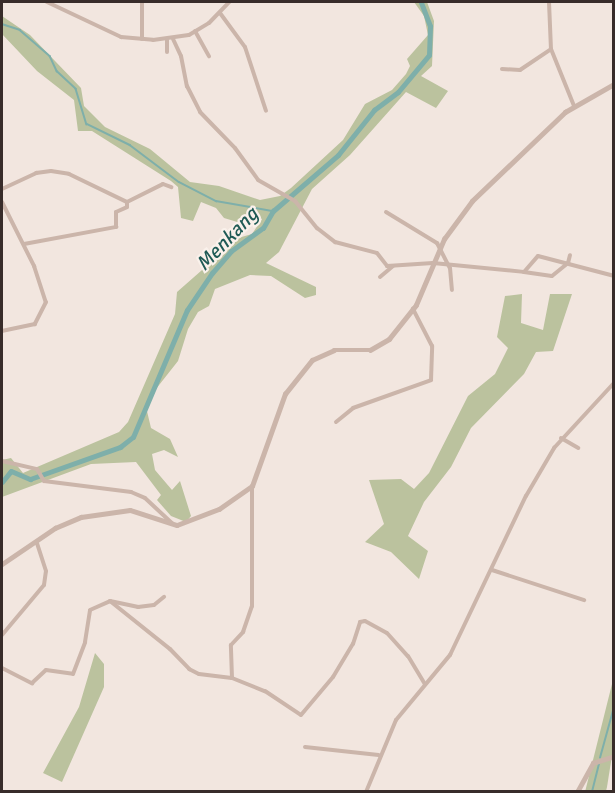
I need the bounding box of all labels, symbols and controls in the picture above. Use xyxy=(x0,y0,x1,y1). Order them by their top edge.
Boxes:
water label: Menkang xyxy=(191,202,263,276)

